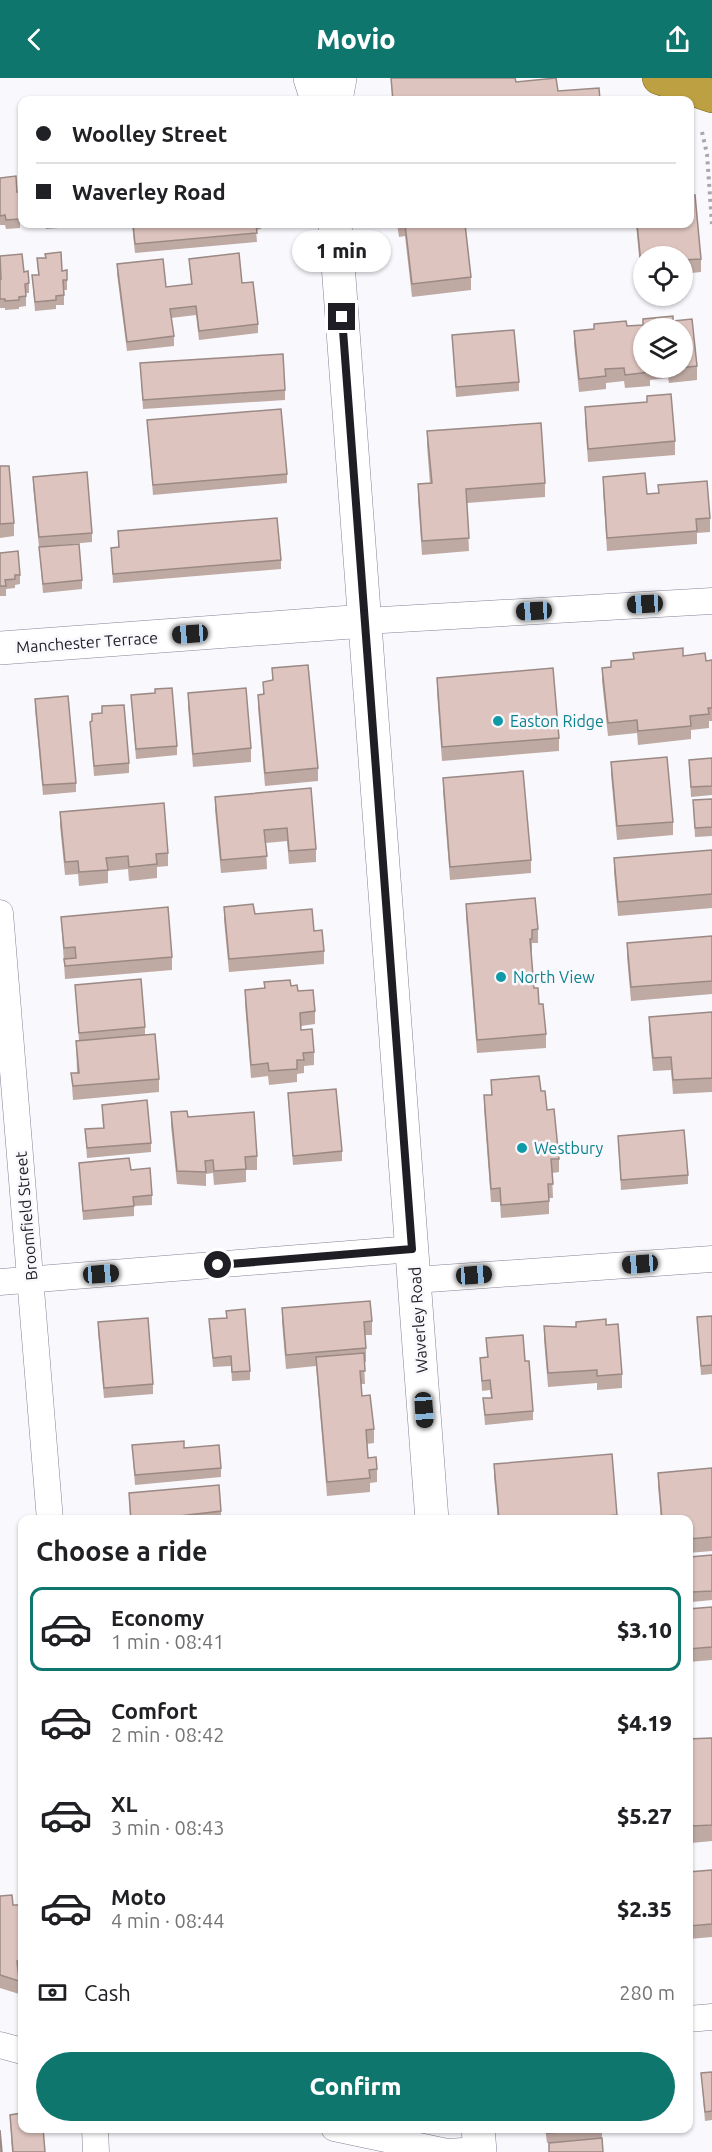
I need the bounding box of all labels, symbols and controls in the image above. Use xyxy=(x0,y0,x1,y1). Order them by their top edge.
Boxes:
icon: back xyxy=(18,23,51,56)
icon: share xyxy=(661,23,694,56)
text: Movio xyxy=(316,24,396,54)
text: Woolley Street xyxy=(72,121,227,146)
text: Waverley Road xyxy=(72,179,226,204)
callout: 1 min xyxy=(292,230,392,272)
text: 1 min xyxy=(316,239,367,262)
map controls xyxy=(633,246,693,378)
button: locate xyxy=(633,246,693,306)
route end xyxy=(328,303,355,330)
button: layers xyxy=(633,318,693,378)
car xyxy=(627,594,663,614)
car xyxy=(516,601,552,621)
car xyxy=(171,624,209,644)
street label: Manchester Terrace xyxy=(16,628,158,656)
place label: Easton Ridge xyxy=(510,712,604,730)
marker: Easton Ridge xyxy=(491,714,505,728)
place label: North View xyxy=(513,968,595,986)
marker: North View xyxy=(494,970,508,984)
place label: Westbury xyxy=(534,1139,604,1157)
marker: Westbury xyxy=(515,1141,529,1155)
street label: Broomfield Street xyxy=(11,1150,41,1281)
route start xyxy=(204,1251,231,1278)
car xyxy=(621,1254,659,1274)
car xyxy=(82,1264,120,1284)
car xyxy=(455,1265,493,1285)
street label: Waverley Road xyxy=(405,1266,431,1374)
car xyxy=(414,1391,434,1429)
text: Choose a ride xyxy=(36,1536,208,1566)
icon: car xyxy=(39,1602,93,1656)
text: Economy xyxy=(111,1605,204,1630)
text: $3.10 xyxy=(617,1617,672,1642)
text: 1 min · 08:41 xyxy=(111,1630,225,1653)
icon: car xyxy=(39,1695,93,1749)
text: Comfort xyxy=(111,1698,198,1723)
text: $4.19 xyxy=(617,1710,672,1735)
text: 2 min · 08:42 xyxy=(111,1723,225,1746)
icon: car xyxy=(39,1788,93,1842)
text: XL xyxy=(111,1791,138,1816)
text: $5.27 xyxy=(617,1803,672,1828)
text: 3 min · 08:43 xyxy=(111,1816,225,1839)
icon: car xyxy=(39,1881,93,1935)
text: Moto xyxy=(111,1884,166,1909)
text: $2.35 xyxy=(617,1896,672,1921)
text: 4 min · 08:44 xyxy=(111,1909,225,1932)
icon: cash xyxy=(36,1976,69,2009)
text: Cash xyxy=(84,1980,131,2005)
text: 280 m xyxy=(619,1981,675,2004)
button: Confirm xyxy=(36,2052,675,2121)

